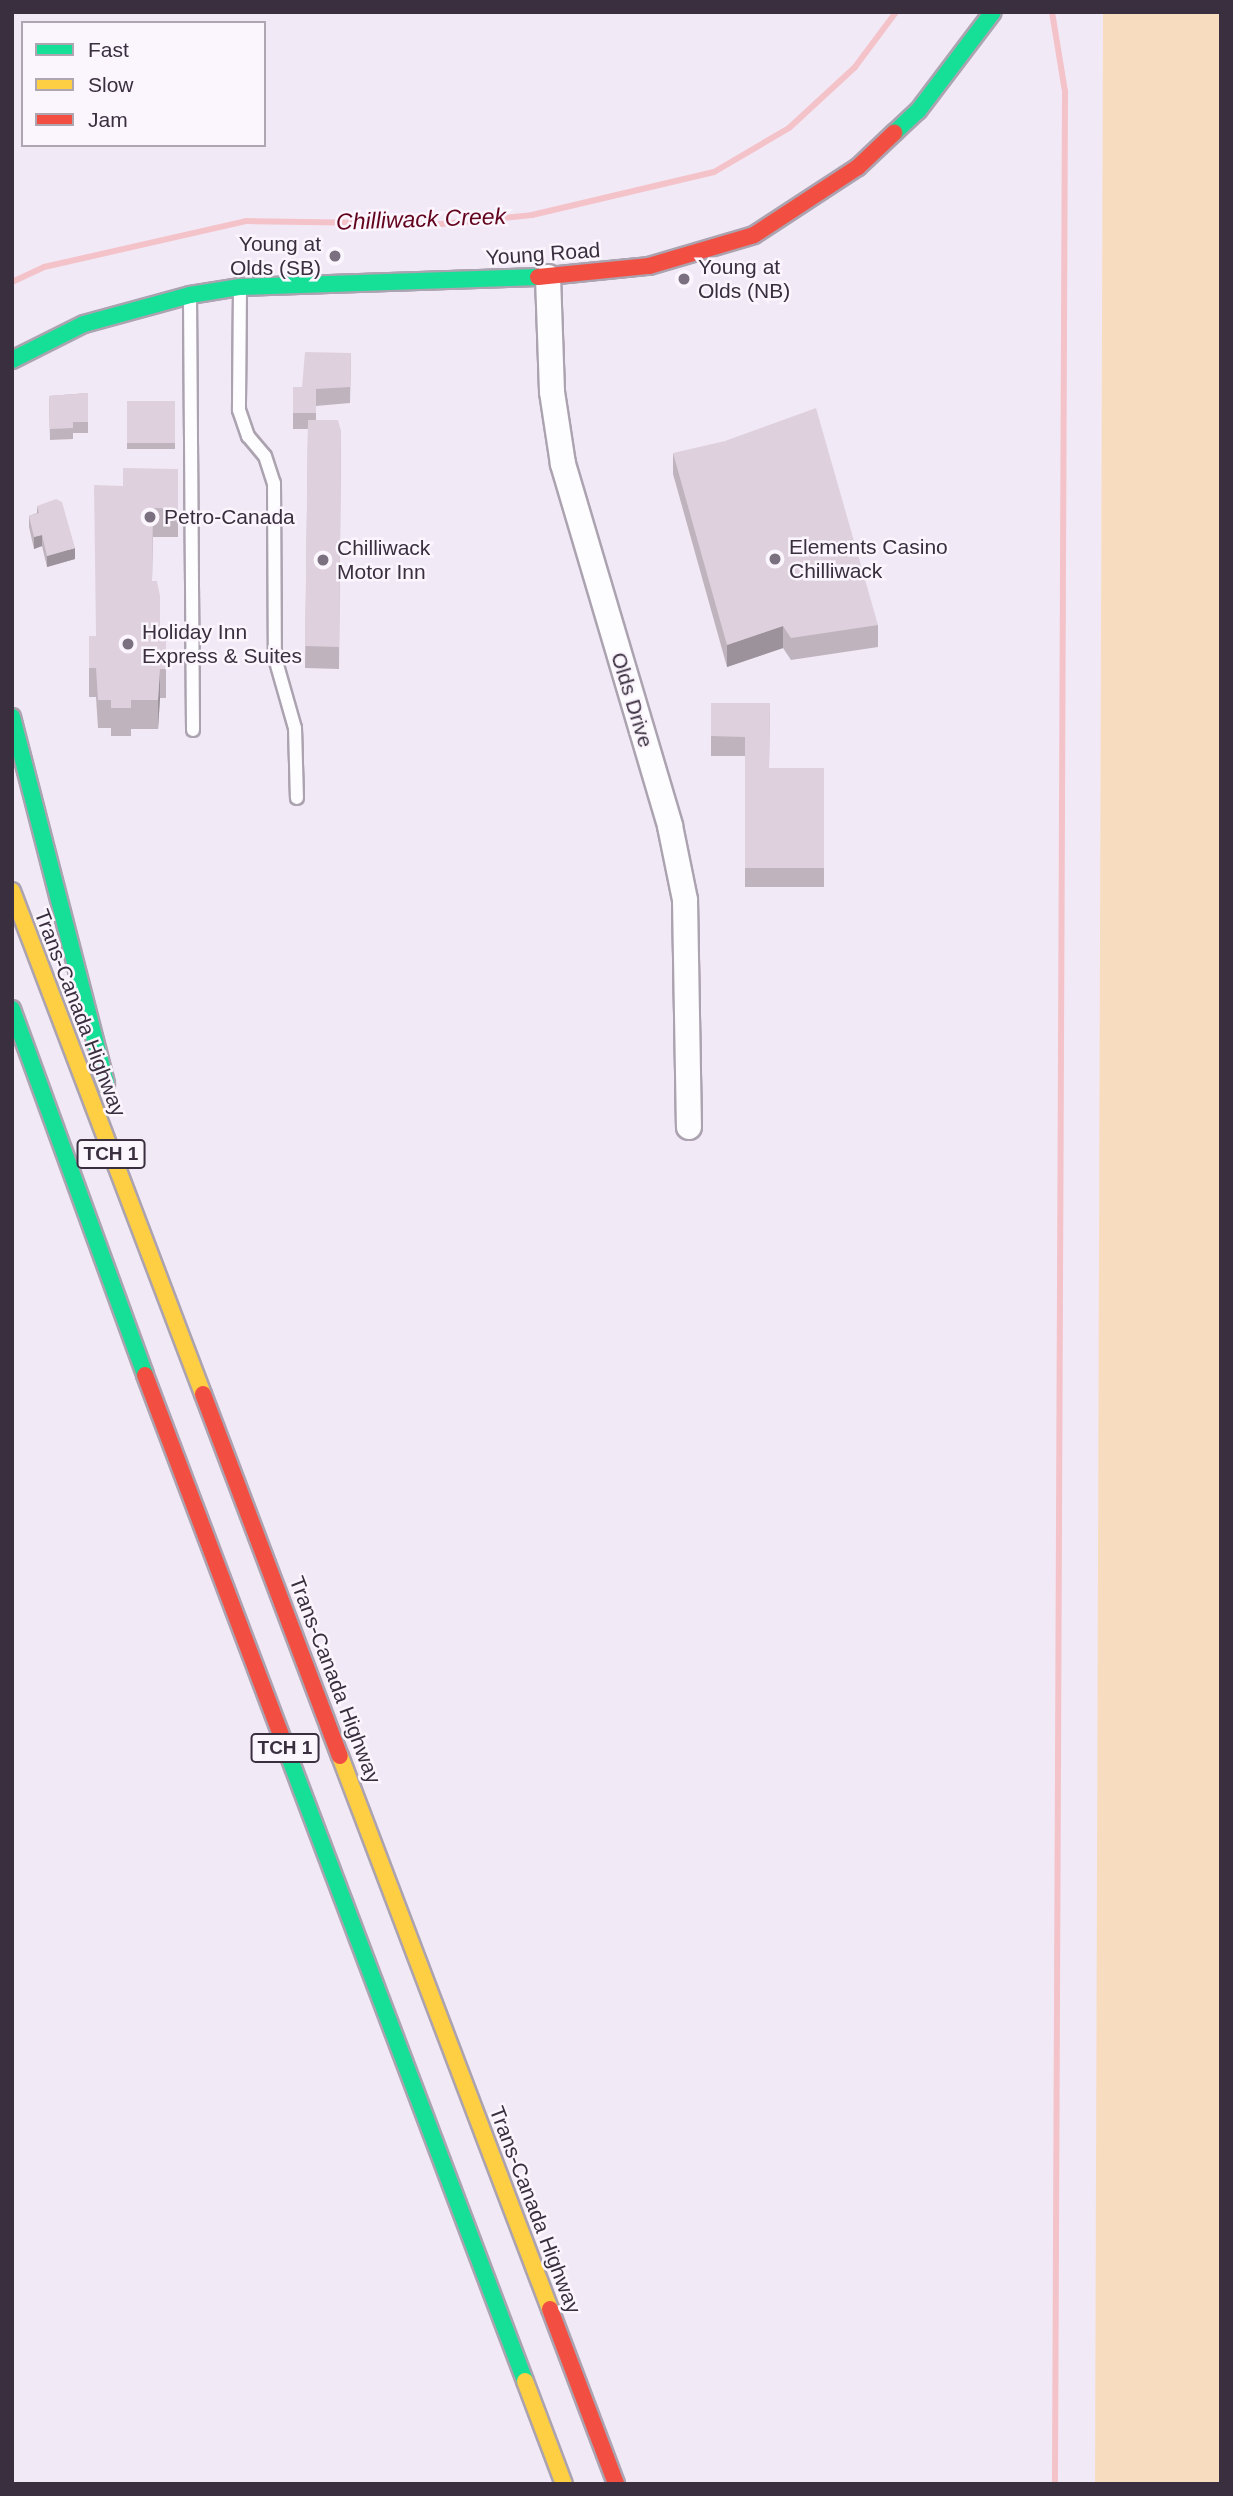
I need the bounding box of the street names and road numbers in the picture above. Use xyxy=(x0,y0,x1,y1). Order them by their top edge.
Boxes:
street label: Young Road xyxy=(485,237,601,271)
street label: Olds Drive xyxy=(606,649,658,751)
street label: Trans-Canada Highway xyxy=(29,906,131,1120)
road number: TCH 1 xyxy=(76,1138,146,1170)
street label: Trans-Canada Highway xyxy=(284,1573,386,1787)
road number: TCH 1 xyxy=(250,1732,320,1764)
street label: Trans-Canada Highway xyxy=(484,2103,586,2317)

